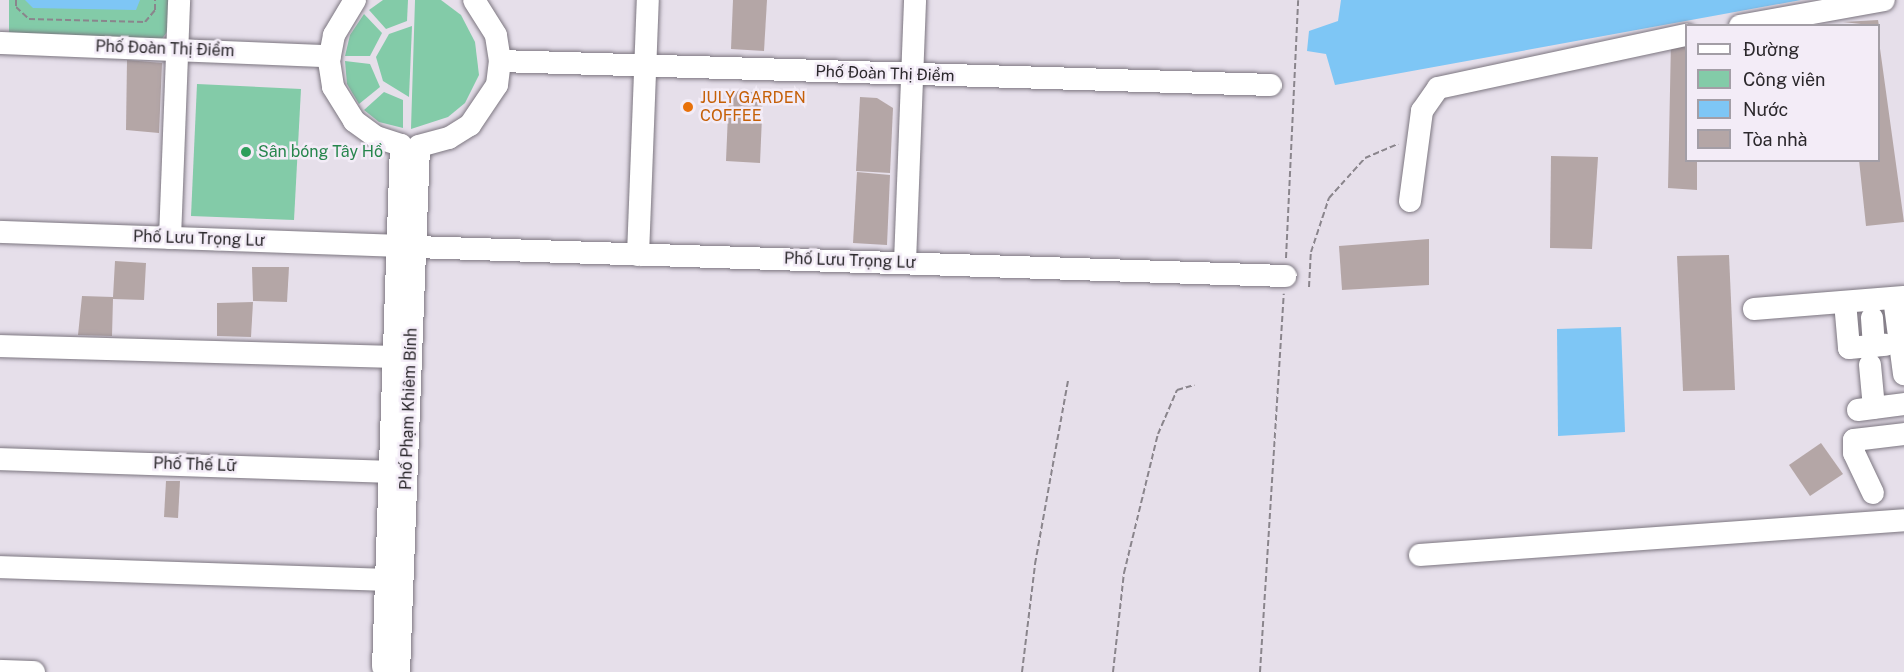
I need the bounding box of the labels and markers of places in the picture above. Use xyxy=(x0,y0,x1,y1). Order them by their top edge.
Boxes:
place label: JULY GARDEN COFFEE xyxy=(700,88,806,126)
marker: JULY GARDEN COFFEE xyxy=(681,100,695,114)
place label: Sân bóng Tây Hồ xyxy=(258,142,383,162)
marker: Sân bóng Tây Hồ xyxy=(239,145,253,159)

